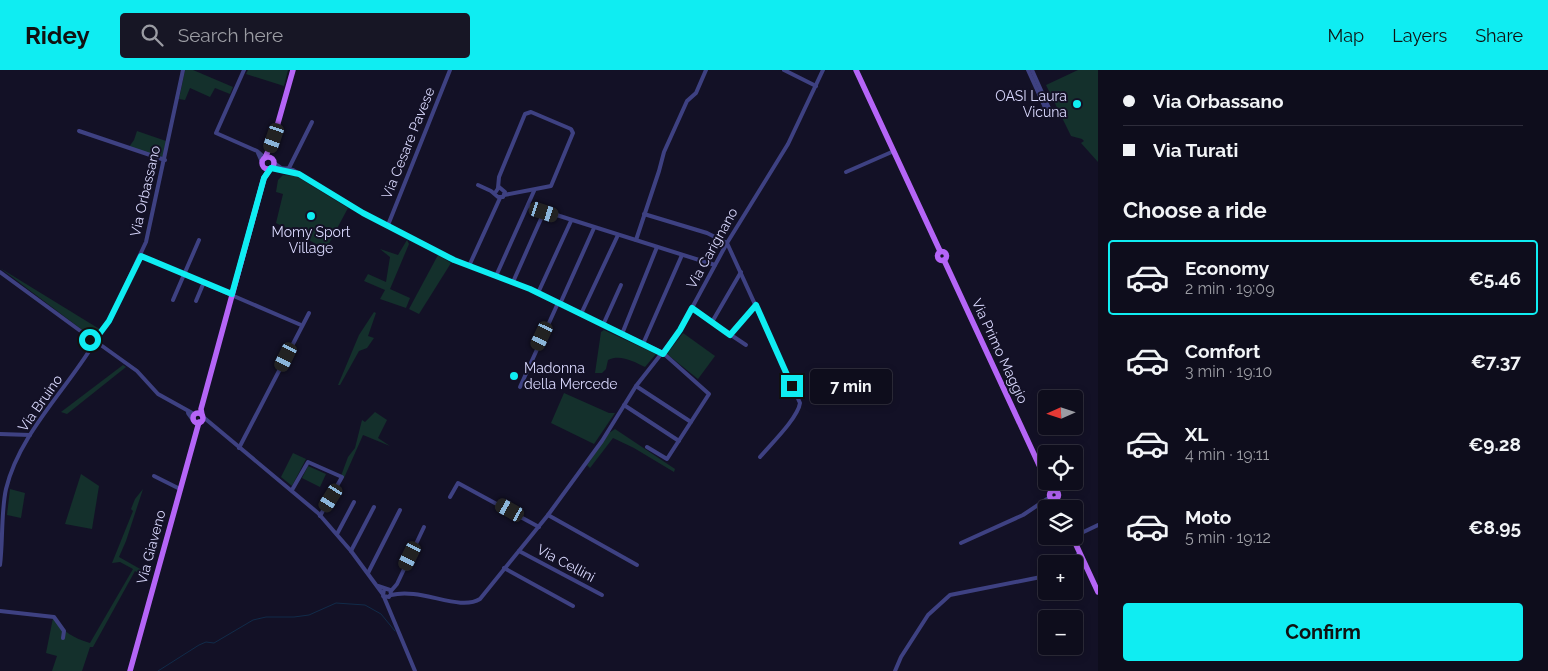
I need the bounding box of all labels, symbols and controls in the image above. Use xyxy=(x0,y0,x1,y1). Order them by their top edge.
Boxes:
search box xyxy=(120,13,470,58)
text: Ridey xyxy=(25,21,90,50)
icon: search xyxy=(138,21,166,49)
text: Search here xyxy=(178,24,283,46)
text: Map xyxy=(1328,25,1364,46)
text: Layers xyxy=(1392,25,1447,46)
text: Share xyxy=(1475,25,1523,46)
street label: Via Cesare Pavese xyxy=(378,85,438,201)
place label: OASI Laura Vicuna xyxy=(995,88,1067,120)
text: Via Orbassano xyxy=(1153,90,1283,112)
marker: OASI Laura Vicuna xyxy=(1071,98,1083,110)
car xyxy=(262,121,285,155)
text: Via Turati xyxy=(1153,139,1238,161)
street label: Via Orbassano xyxy=(127,144,163,238)
text: Choose a ride xyxy=(1123,197,1267,223)
car xyxy=(527,200,560,224)
street label: Via Carignano xyxy=(683,205,741,291)
marker: Momy Sport Village xyxy=(305,210,317,222)
place label: Momy Sport Village xyxy=(271,224,351,256)
icon: car xyxy=(1125,255,1170,300)
text: Economy xyxy=(1185,257,1269,279)
text: €5.46 xyxy=(1469,267,1521,289)
text: 2 min · 19:09 xyxy=(1185,279,1275,298)
street label: Via Primo Maggio xyxy=(969,296,1031,406)
car xyxy=(528,319,555,353)
route start xyxy=(79,329,101,351)
icon: car xyxy=(1125,338,1170,383)
car xyxy=(272,340,299,374)
text: Comfort xyxy=(1185,340,1260,362)
text: €7.37 xyxy=(1471,350,1521,372)
place label: Madonna della Mercede xyxy=(524,360,618,392)
text: 3 min · 19:10 xyxy=(1185,362,1272,381)
callout: 7 min xyxy=(810,368,892,404)
marker: Madonna della Mercede xyxy=(508,370,520,382)
street label: Via Bruino xyxy=(15,371,65,435)
route end xyxy=(781,375,803,397)
text: 7 min xyxy=(830,377,872,396)
north arrow xyxy=(1038,390,1082,435)
map controls xyxy=(1038,390,1083,655)
icon: car xyxy=(1125,421,1170,466)
text: XL xyxy=(1185,423,1208,445)
text: €9.28 xyxy=(1468,433,1521,455)
button: locate xyxy=(1038,445,1083,490)
text: 4 min · 19:11 xyxy=(1185,445,1269,464)
car xyxy=(316,481,345,515)
car xyxy=(493,496,526,524)
button: layers xyxy=(1038,500,1083,545)
icon: car xyxy=(1125,504,1170,549)
text: Moto xyxy=(1185,506,1231,528)
street label: Via Giaveno xyxy=(133,508,169,586)
text: €8.95 xyxy=(1468,516,1521,538)
text: 5 min · 19:12 xyxy=(1185,528,1271,547)
car xyxy=(396,539,423,573)
street label: Via Cellini xyxy=(534,541,598,585)
button: + xyxy=(1038,555,1083,600)
button: Confirm xyxy=(1123,603,1523,661)
button: − xyxy=(1038,610,1083,655)

